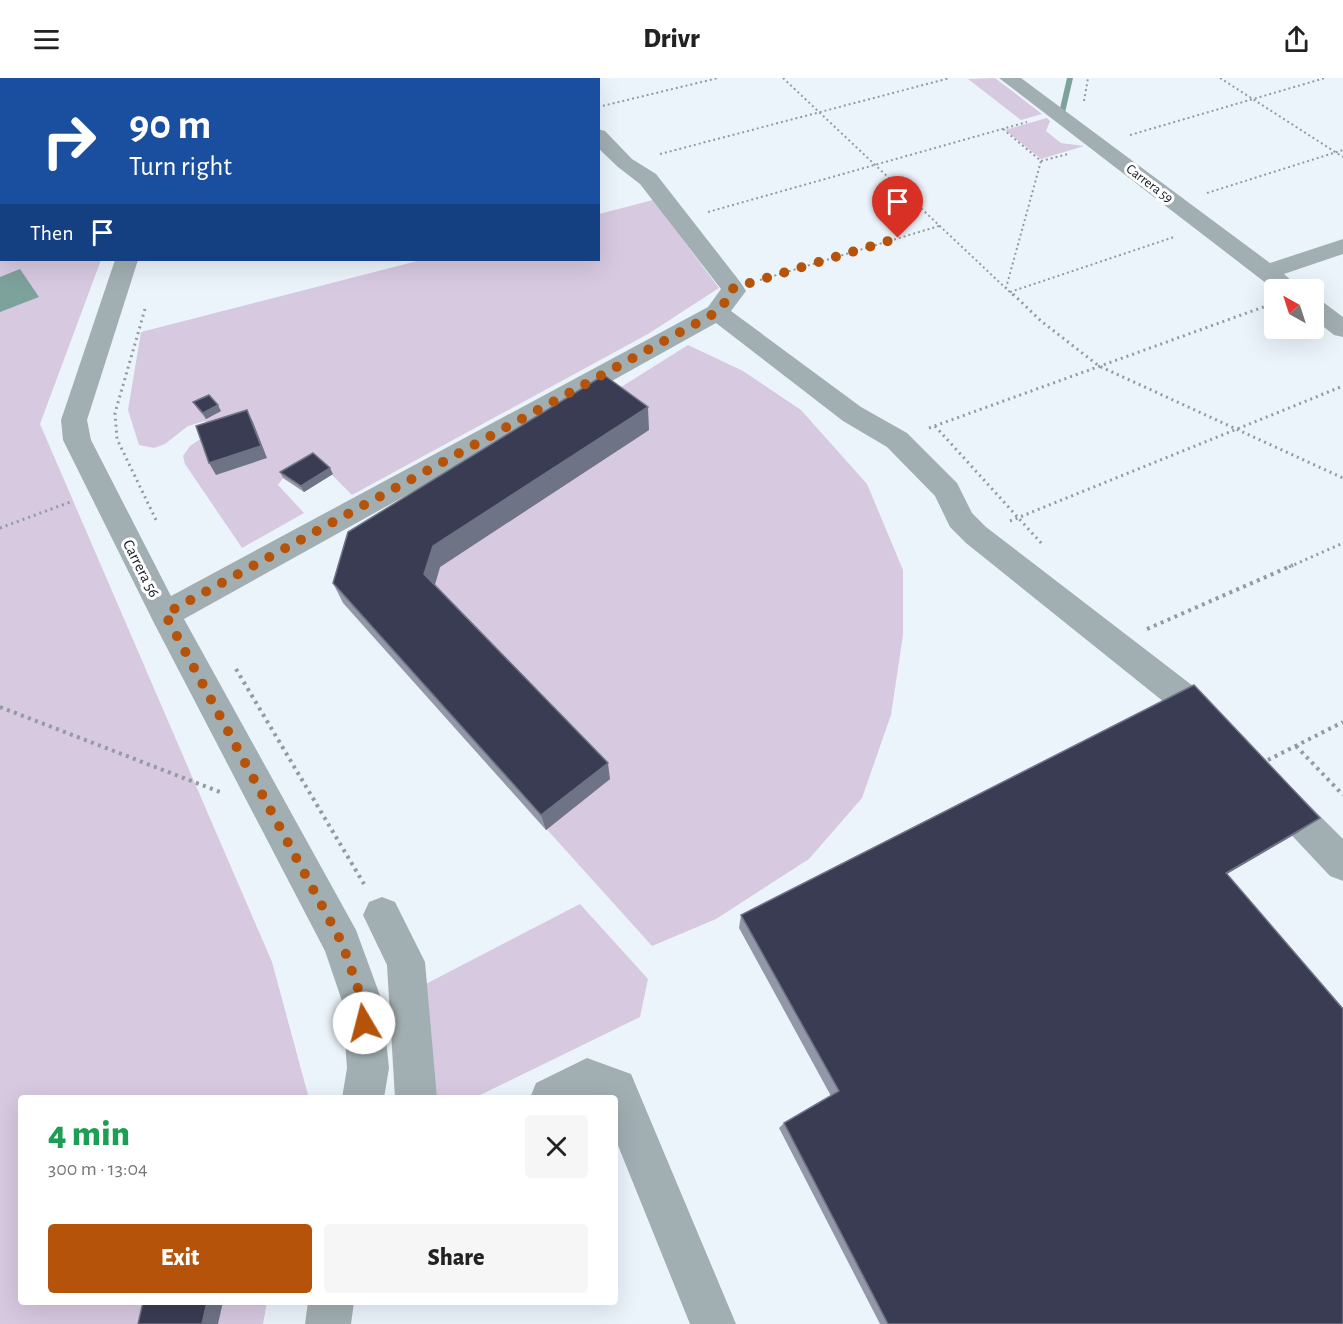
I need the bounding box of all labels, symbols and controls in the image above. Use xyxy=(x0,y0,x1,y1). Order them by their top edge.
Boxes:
icon: menu xyxy=(30,23,63,56)
icon: share xyxy=(1280,23,1313,56)
text: Drivr xyxy=(643,25,700,52)
icon: right xyxy=(30,102,108,180)
text: 90 m xyxy=(129,104,211,146)
text: Turn right xyxy=(129,153,232,180)
street label: Carrera 59 xyxy=(1123,162,1175,206)
pin xyxy=(872,176,923,238)
icon: arrive xyxy=(881,185,914,218)
icon: arrive xyxy=(86,216,119,249)
text: Then xyxy=(30,222,74,244)
north arrow xyxy=(1264,279,1324,339)
map controls xyxy=(1264,279,1324,339)
street label: Carrera 56 xyxy=(120,537,162,600)
position arrow xyxy=(332,991,396,1055)
button: close xyxy=(525,1115,588,1178)
text: 4 min xyxy=(48,1116,130,1152)
text: 300 m · 13:04 xyxy=(48,1159,148,1179)
button: Exit xyxy=(48,1224,312,1293)
button: Share xyxy=(324,1224,588,1293)

